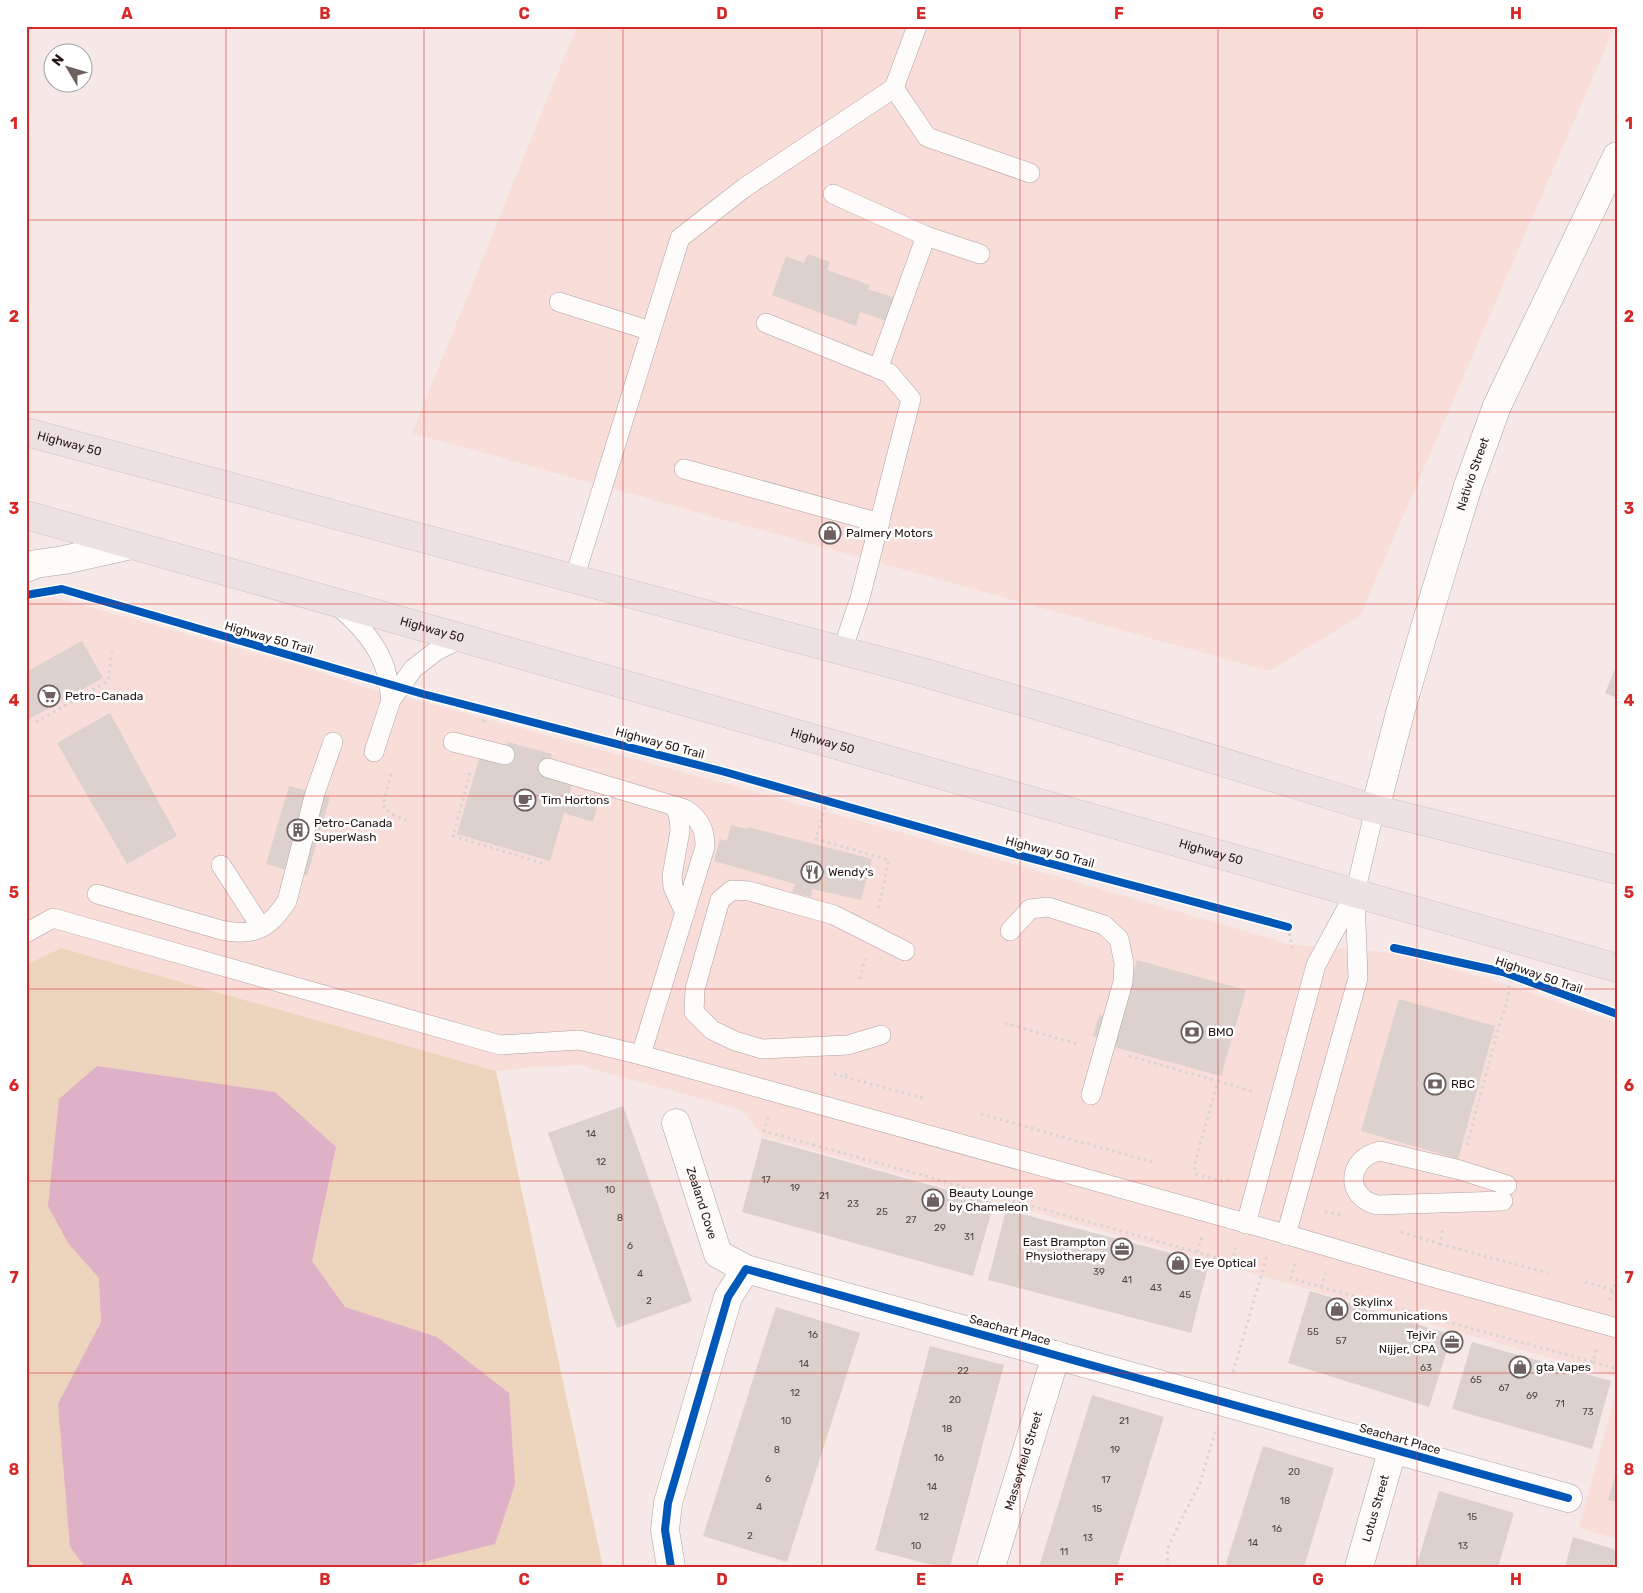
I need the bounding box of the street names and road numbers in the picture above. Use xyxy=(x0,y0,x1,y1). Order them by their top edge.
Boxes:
street label: Highway 50 xyxy=(36,428,103,459)
street label: Nativio Street xyxy=(1454,435,1492,512)
street label: Highway 50 xyxy=(399,614,466,645)
street label: Highway 50 Trail xyxy=(223,619,315,657)
street label: Highway 50 Trail xyxy=(614,724,706,762)
street label: Highway 50 xyxy=(789,725,856,757)
street label: Highway 50 Trail xyxy=(1004,833,1096,871)
street label: Highway 50 xyxy=(1177,836,1245,868)
street label: Highway 50 Trail xyxy=(1494,954,1585,997)
street label: Zealand Cove xyxy=(684,1165,720,1241)
street label: Seachart Place xyxy=(968,1312,1053,1348)
street label: Masseyfield Street xyxy=(1002,1409,1045,1512)
street label: Seachart Place xyxy=(1358,1421,1443,1457)
street label: Lotus Street xyxy=(1360,1473,1392,1544)

